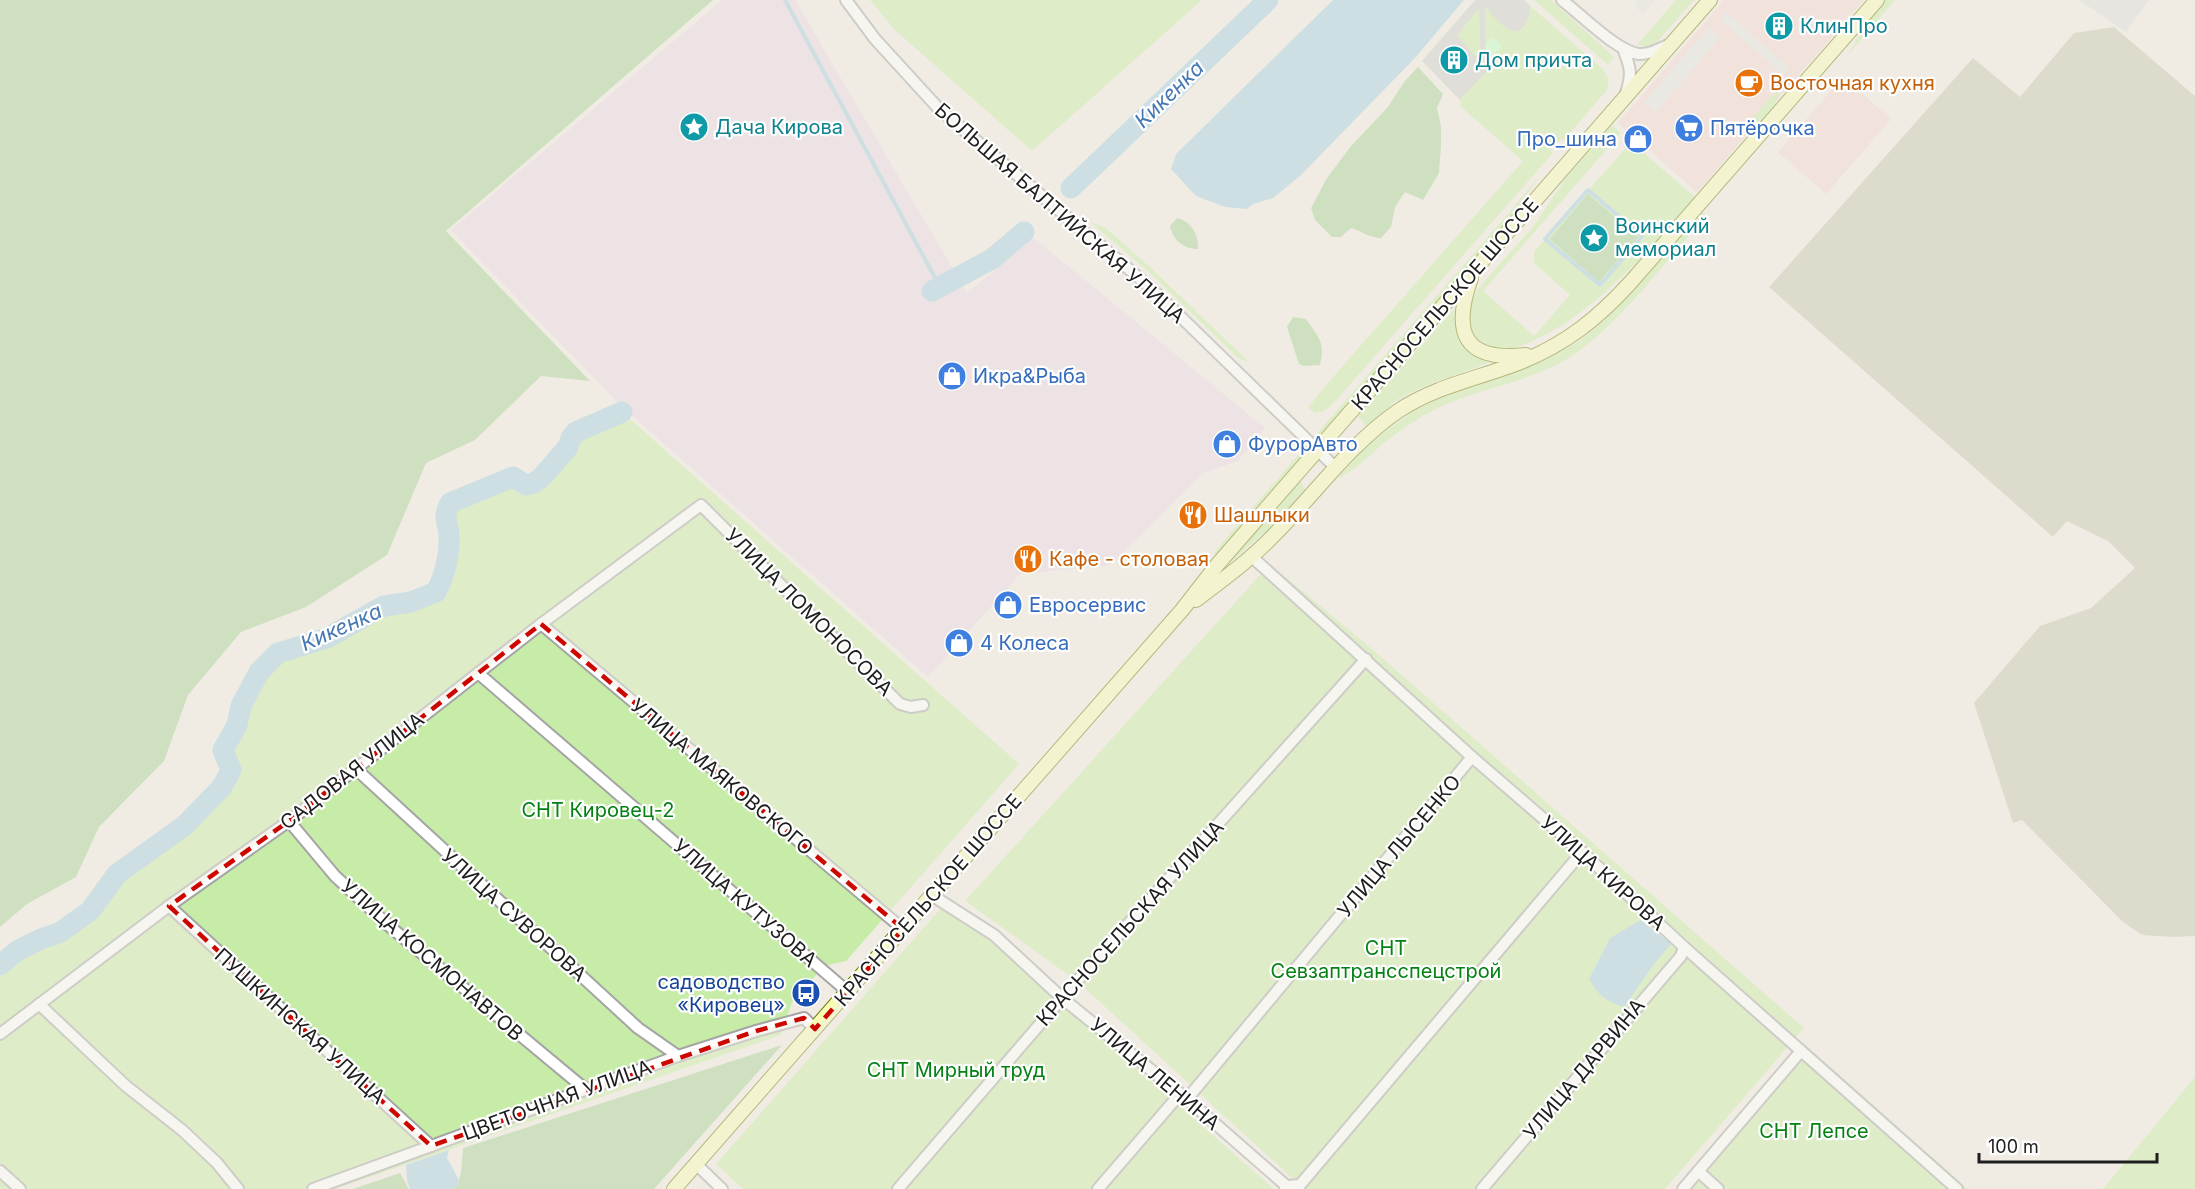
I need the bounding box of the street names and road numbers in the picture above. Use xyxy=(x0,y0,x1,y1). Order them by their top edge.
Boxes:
street label: БОЛЬШАЯ БАЛТИЙСКАЯ УЛИЦА xyxy=(930,97,1191,328)
street label: КРАСНОСЕЛЬСКОЕ ШОССЕ xyxy=(1346,193,1544,415)
street label: УЛИЦА ЛОМОНОСОВА xyxy=(720,523,898,701)
street label: УЛИЦА МАЯКОВСКОГО xyxy=(626,693,818,861)
street label: САДОВАЯ УЛИЦА xyxy=(275,707,429,835)
street label: УЛИЦА ЛЫСЕНКО xyxy=(1332,770,1466,922)
street label: КРАСНОСЕЛЬСКОЕ ШОССЕ xyxy=(829,789,1027,1011)
street label: УЛИЦА КИРОВА xyxy=(1536,811,1671,936)
street label: КРАСНОСЕЛЬСКАЯ УЛИЦА xyxy=(1031,815,1229,1031)
street label: УЛИЦА КУТУЗОВА xyxy=(668,834,822,972)
street label: УЛИЦА СУВОРОВА xyxy=(437,844,592,987)
street label: УЛИЦА КОСМОНАВТОВ xyxy=(336,874,528,1046)
street label: ПУШКИНСКАЯ УЛИЦА xyxy=(210,943,390,1109)
street label: УЛИЦА ДАРВИНА xyxy=(1518,994,1650,1144)
street label: УЛИЦА ЛЕНИНА xyxy=(1085,1013,1225,1135)
street label: ЦВЕТОЧНАЯ УЛИЦА xyxy=(459,1055,655,1145)

